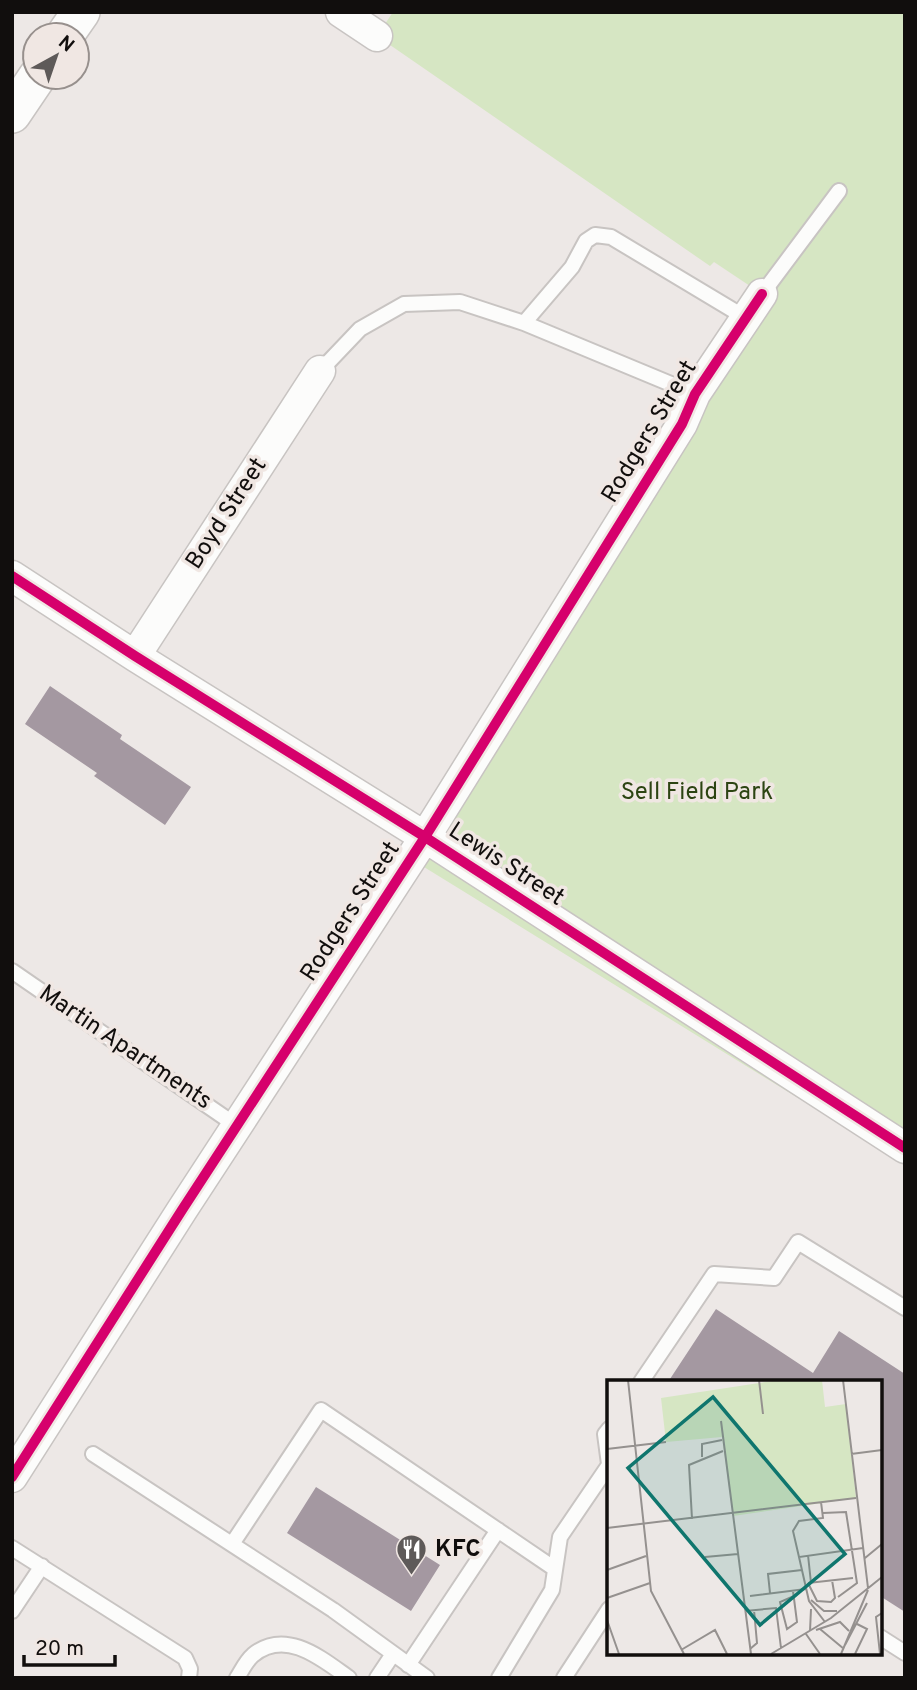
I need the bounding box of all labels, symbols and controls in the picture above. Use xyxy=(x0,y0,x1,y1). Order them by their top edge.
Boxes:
north arrow xyxy=(21,21,91,91)
text: N xyxy=(53,31,79,58)
street label: Rodgers Street xyxy=(596,355,704,509)
street label: Boyd Street xyxy=(180,453,274,575)
park label: Sell Field Park xyxy=(621,778,773,808)
street label: Lewis Street xyxy=(442,816,570,914)
street label: Rodgers Street xyxy=(295,836,407,988)
street label: Martin Apartments xyxy=(33,979,217,1117)
inset map xyxy=(607,1380,882,1655)
restaurant icon: KFC xyxy=(395,1533,429,1577)
place label: KFC xyxy=(435,1535,481,1565)
scale bar xyxy=(24,1624,116,1668)
text: 20 m xyxy=(35,1636,84,1663)

